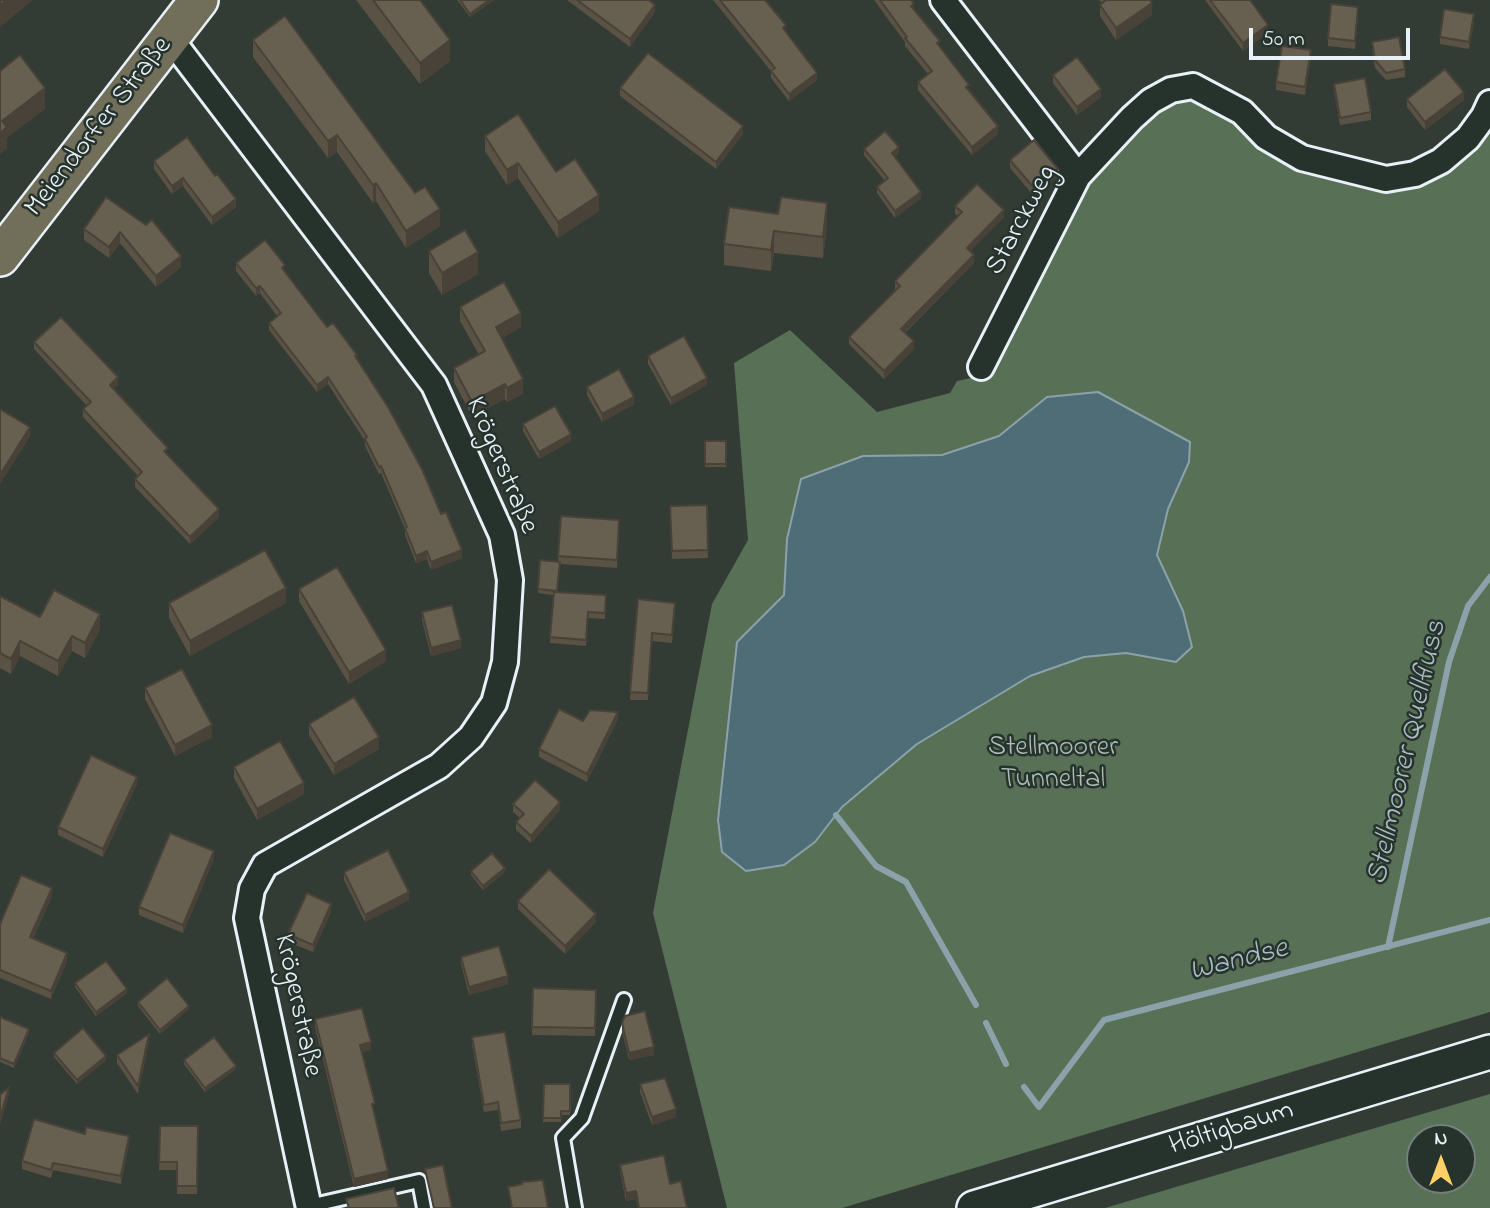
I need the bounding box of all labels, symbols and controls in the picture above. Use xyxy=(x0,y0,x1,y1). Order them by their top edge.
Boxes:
scale bar xyxy=(1252,14,1413,58)
text: 50 m xyxy=(1262,25,1305,55)
street label: Meiendorfer Straße xyxy=(19,31,181,225)
street label: Starckweg xyxy=(980,160,1066,282)
street label: Krögerstraße xyxy=(456,393,544,539)
water label: Stellmoorer Quellfluss xyxy=(1361,618,1457,888)
park label: Stellmoorer Tunneltal xyxy=(988,732,1118,798)
street label: Krögerstraße xyxy=(264,931,328,1081)
water label: Wandse xyxy=(1186,932,1292,992)
street label: Höltigbaum xyxy=(1166,1095,1298,1165)
north arrow xyxy=(1406,1124,1476,1194)
text: N xyxy=(1435,1126,1447,1153)

